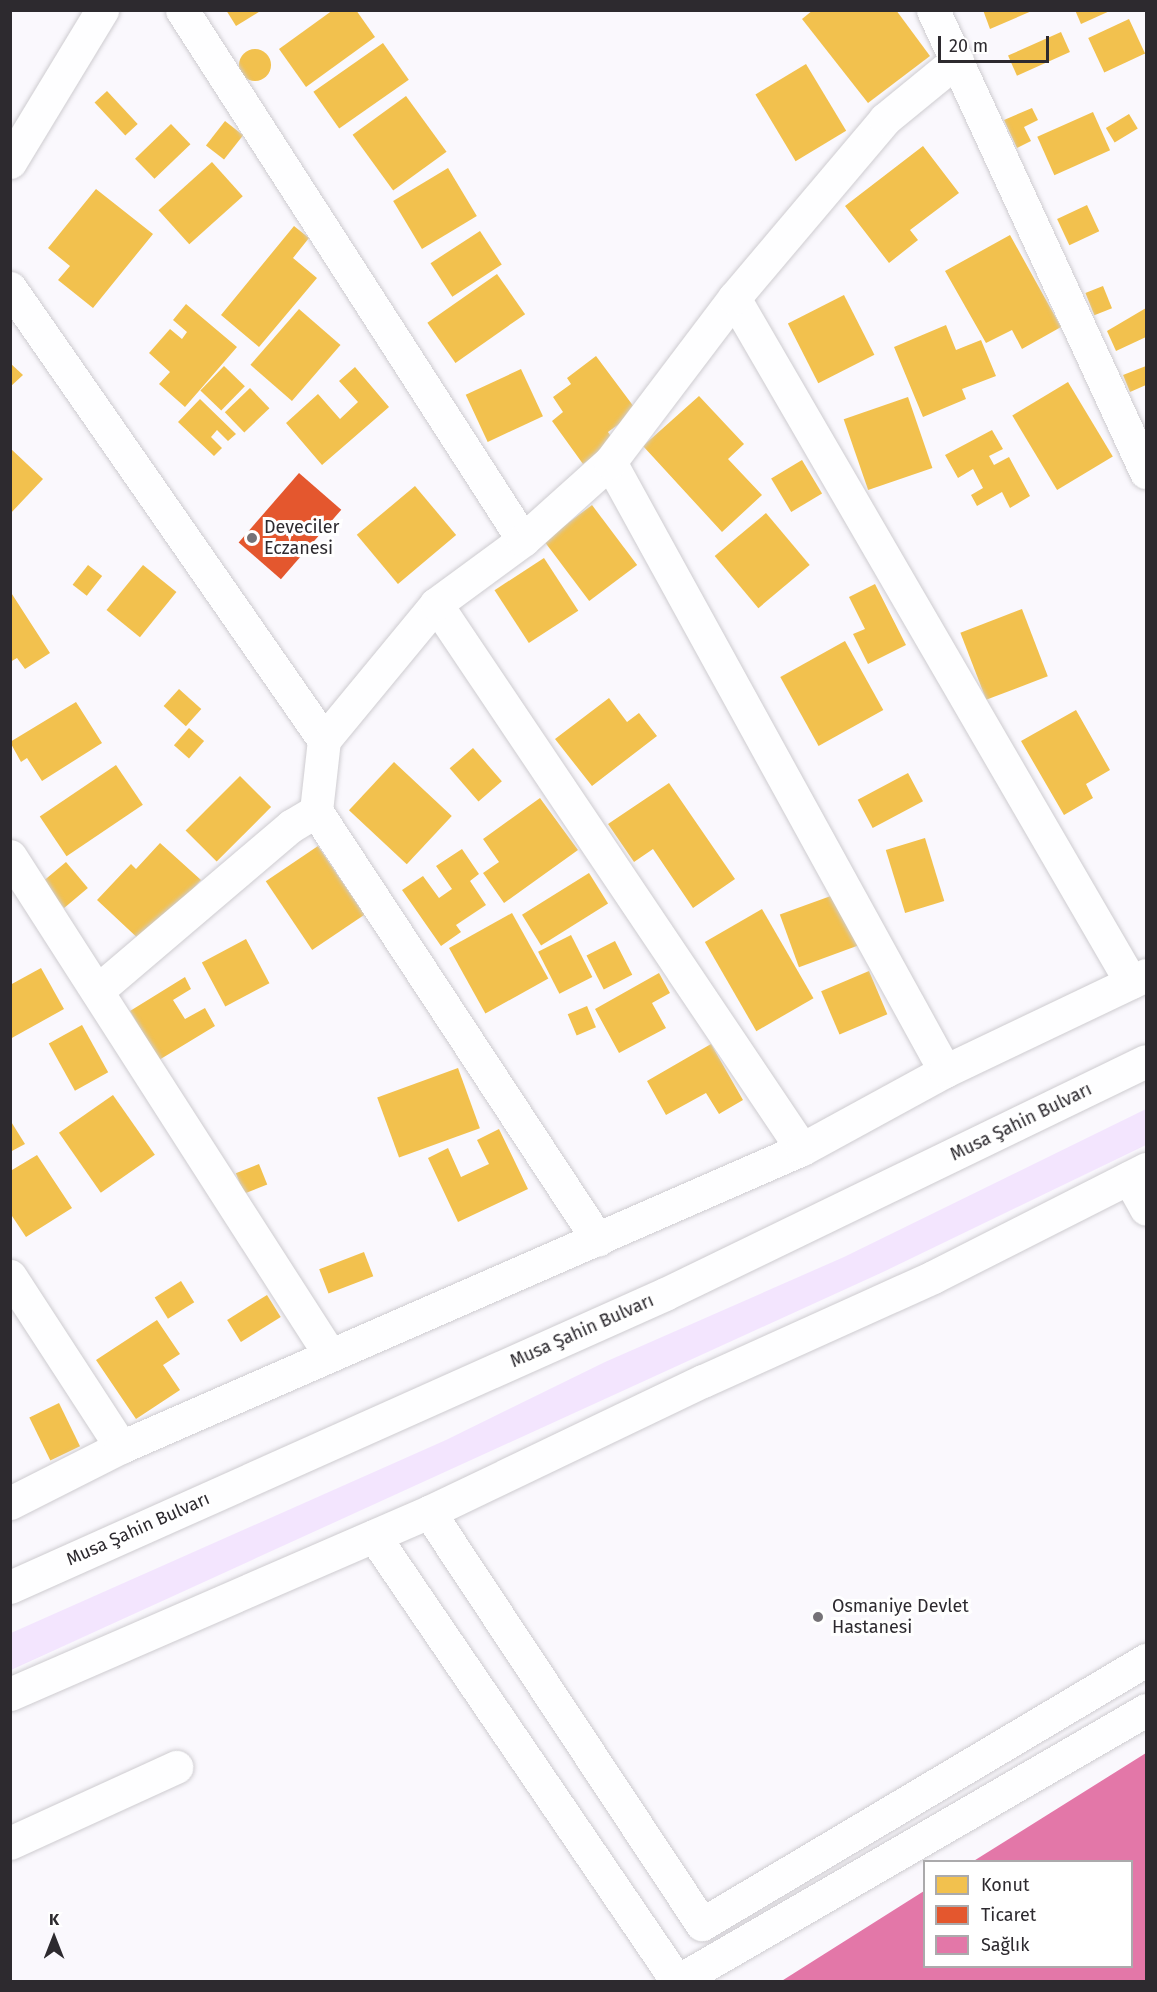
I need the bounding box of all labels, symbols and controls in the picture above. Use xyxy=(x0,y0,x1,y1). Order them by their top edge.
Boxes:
scale bar xyxy=(941,24,1052,62)
text: 20 m xyxy=(949,35,988,57)
place label: Deveciler Eczanesi xyxy=(264,517,340,560)
marker: Deveciler Eczanesi xyxy=(245,531,259,545)
street label: Musa Şahin Bulvarı xyxy=(947,1078,1095,1166)
street label: Musa Şahin Bulvarı xyxy=(507,1290,657,1372)
street label: Musa Şahin Bulvarı xyxy=(63,1488,213,1570)
place label: Osmaniye Devlet Hastanesi xyxy=(832,1596,969,1638)
marker: Osmaniye Devlet Hastanesi xyxy=(809,1608,827,1626)
legend xyxy=(923,1860,1133,1968)
text: Konut xyxy=(981,1874,1029,1896)
text: Ticaret xyxy=(981,1904,1036,1926)
north arrow xyxy=(24,1908,84,1968)
text: K xyxy=(49,1910,59,1929)
text: Sağlık xyxy=(981,1934,1029,1956)

